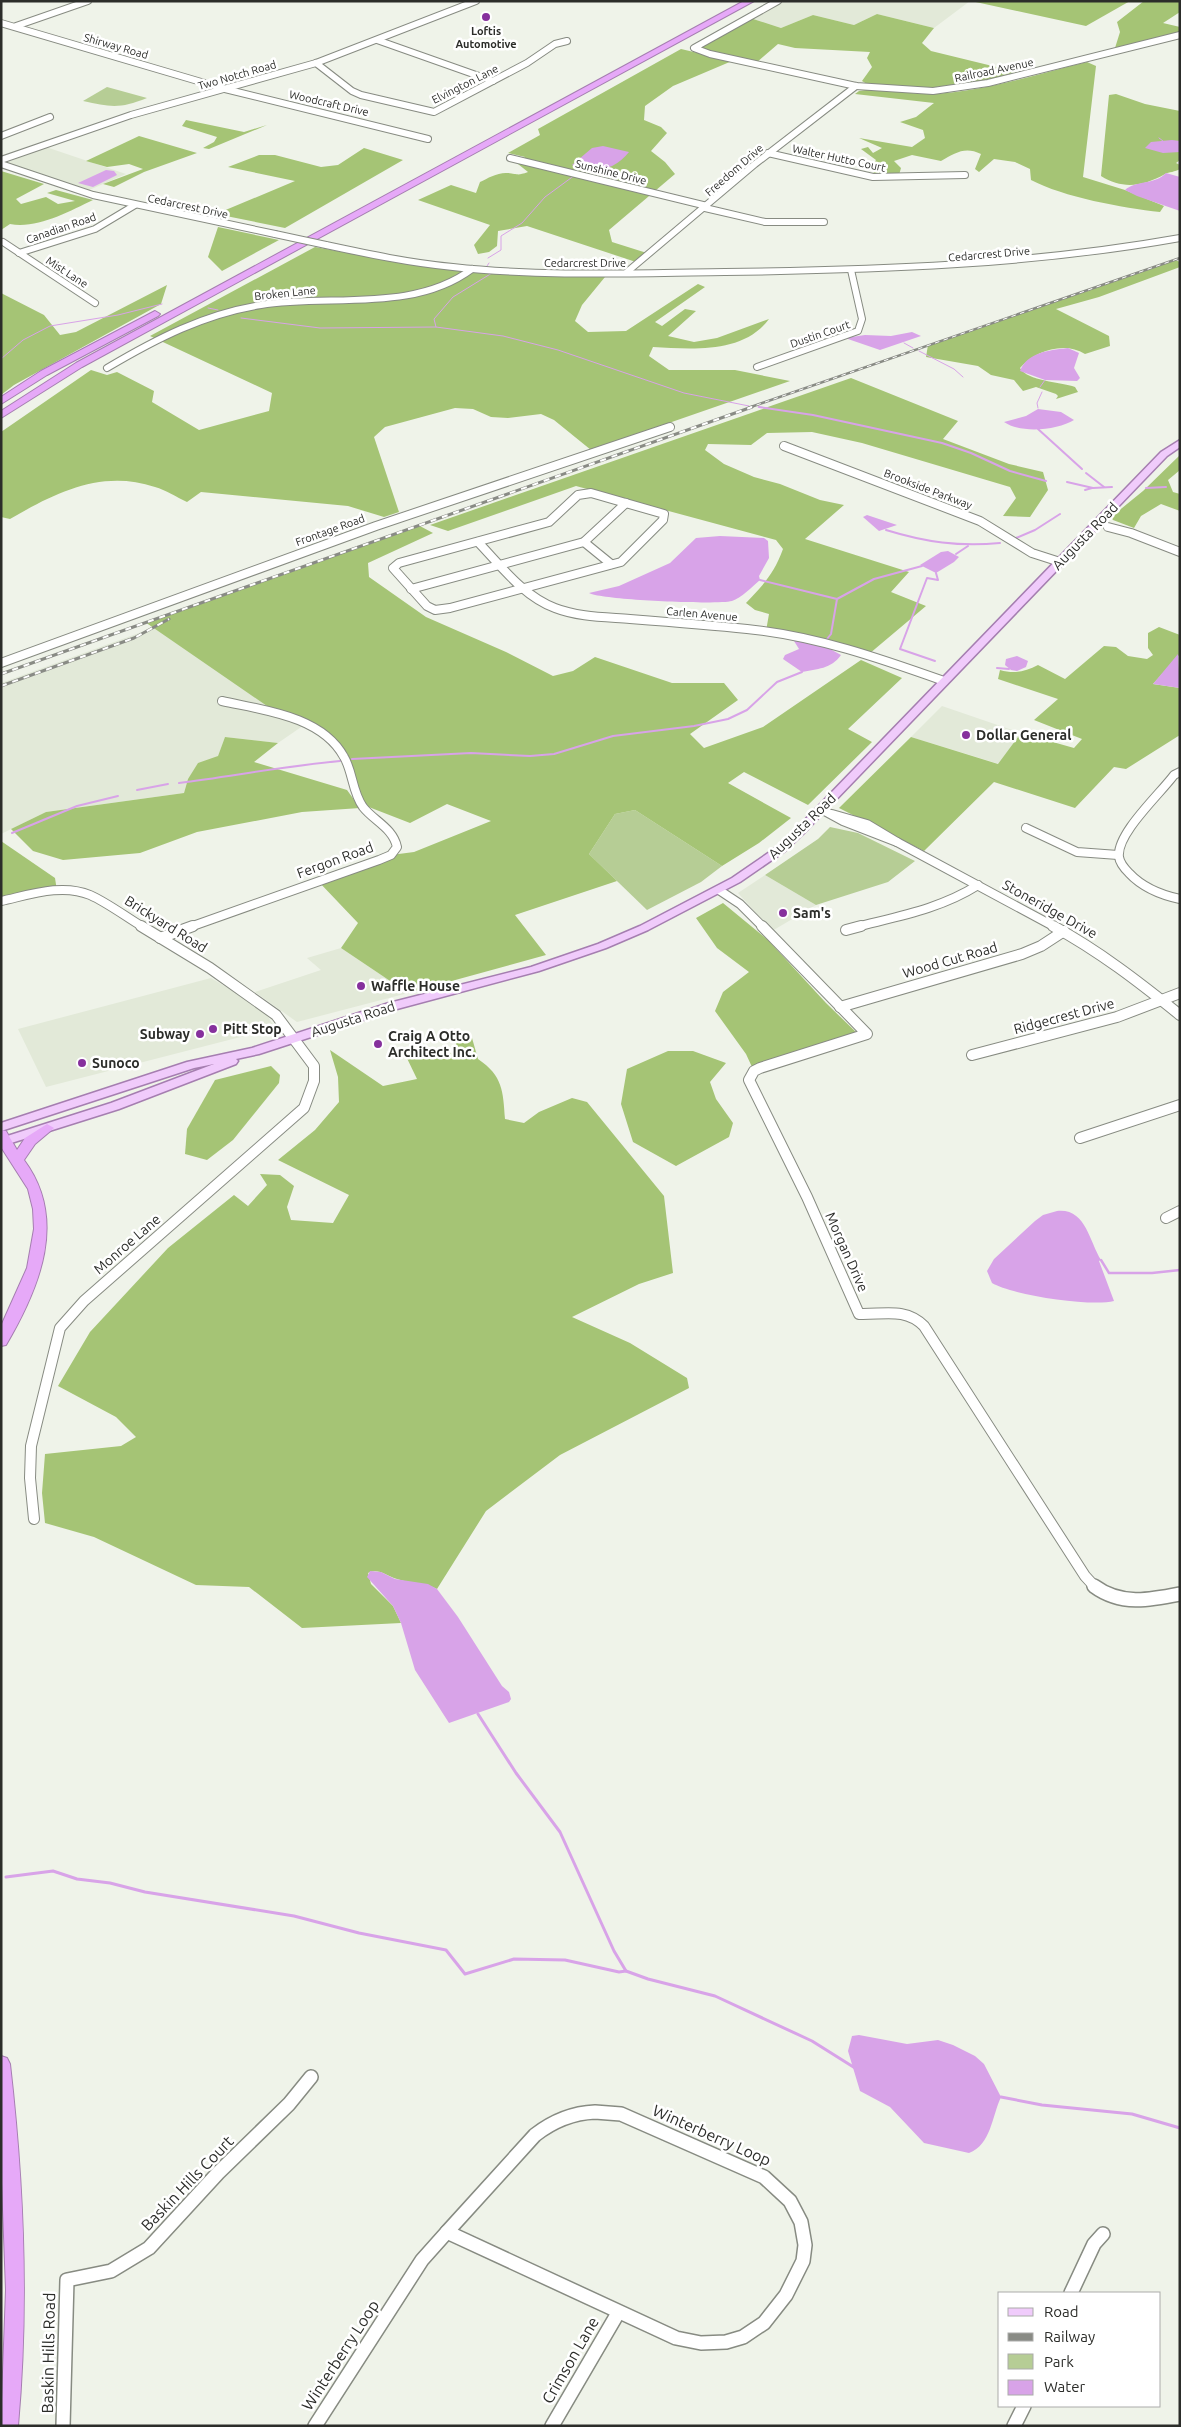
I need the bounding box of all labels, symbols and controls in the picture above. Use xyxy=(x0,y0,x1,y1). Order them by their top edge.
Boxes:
marker: Loftis Automotive xyxy=(480,11,492,23)
place label: Loftis Automotive xyxy=(455,25,517,50)
street label: Shirway Road xyxy=(82,31,150,61)
street label: Railroad Avenue xyxy=(953,56,1035,84)
street label: Two Notch Road xyxy=(197,58,277,92)
street label: Elvington Lane xyxy=(430,62,500,106)
street label: Woodcraft Drive xyxy=(288,88,370,118)
street label: Freedom Drive xyxy=(703,142,765,198)
street label: Walter Hutto Court xyxy=(791,142,887,174)
street label: Sunshine Drive xyxy=(574,157,648,187)
street label: Cedarcrest Drive xyxy=(147,192,229,220)
street label: Canadian Road xyxy=(24,210,98,246)
street label: Cedarcrest Drive xyxy=(948,244,1030,264)
street label: Mist Lane xyxy=(44,254,90,290)
street label: Cedarcrest Drive xyxy=(544,257,626,269)
street label: Broken Lane xyxy=(254,284,316,302)
street label: Dustin Court xyxy=(788,318,852,350)
street label: Brookside Parkway xyxy=(882,467,974,512)
street label: Augusta Road xyxy=(1049,499,1121,573)
street label: Frontage Road xyxy=(294,512,366,548)
street label: Carlen Avenue xyxy=(666,605,738,623)
place label: Dollar General xyxy=(976,727,1071,743)
marker: Dollar General xyxy=(960,729,972,741)
street label: Augusta Road xyxy=(765,790,839,862)
street label: Fergon Road xyxy=(295,839,375,881)
street label: Stoneridge Drive xyxy=(1000,876,1100,942)
street label: Brickyard Road xyxy=(122,892,210,956)
place label: Sam's xyxy=(793,905,831,921)
marker: Sam's xyxy=(777,907,789,919)
street label: Wood Cut Road xyxy=(901,939,999,981)
place label: Waffle House xyxy=(371,978,460,994)
marker: Waffle House xyxy=(355,980,367,992)
street label: Ridgecrest Drive xyxy=(1012,995,1116,1037)
street label: Augusta Road xyxy=(309,998,397,1040)
place label: Pitt Stop xyxy=(223,1021,282,1037)
marker: Pitt Stop xyxy=(207,1023,219,1035)
place label: Subway xyxy=(140,1026,191,1042)
marker: Subway xyxy=(194,1028,206,1040)
place label: Craig A Otto Architect Inc. xyxy=(388,1028,476,1060)
marker: Craig A Otto Architect Inc. xyxy=(372,1038,384,1050)
place label: Sunoco xyxy=(92,1055,140,1071)
marker: Sunoco xyxy=(76,1057,88,1069)
street label: Morgan Drive xyxy=(822,1210,872,1294)
street label: Monroe Lane xyxy=(90,1211,164,1277)
street label: Winterberry Loop xyxy=(650,2101,774,2169)
street label: Baskin Hills Court xyxy=(137,2131,237,2234)
street label: Baskin Hills Road xyxy=(38,2292,58,2414)
legend xyxy=(998,2292,1161,2407)
street label: Winterberry Loop xyxy=(298,2297,382,2413)
text: Road xyxy=(1044,2303,1079,2320)
street label: Crimson Lane xyxy=(538,2313,602,2407)
text: Railway xyxy=(1044,2328,1095,2345)
text: Park xyxy=(1044,2353,1074,2370)
text: Water xyxy=(1044,2378,1085,2395)

